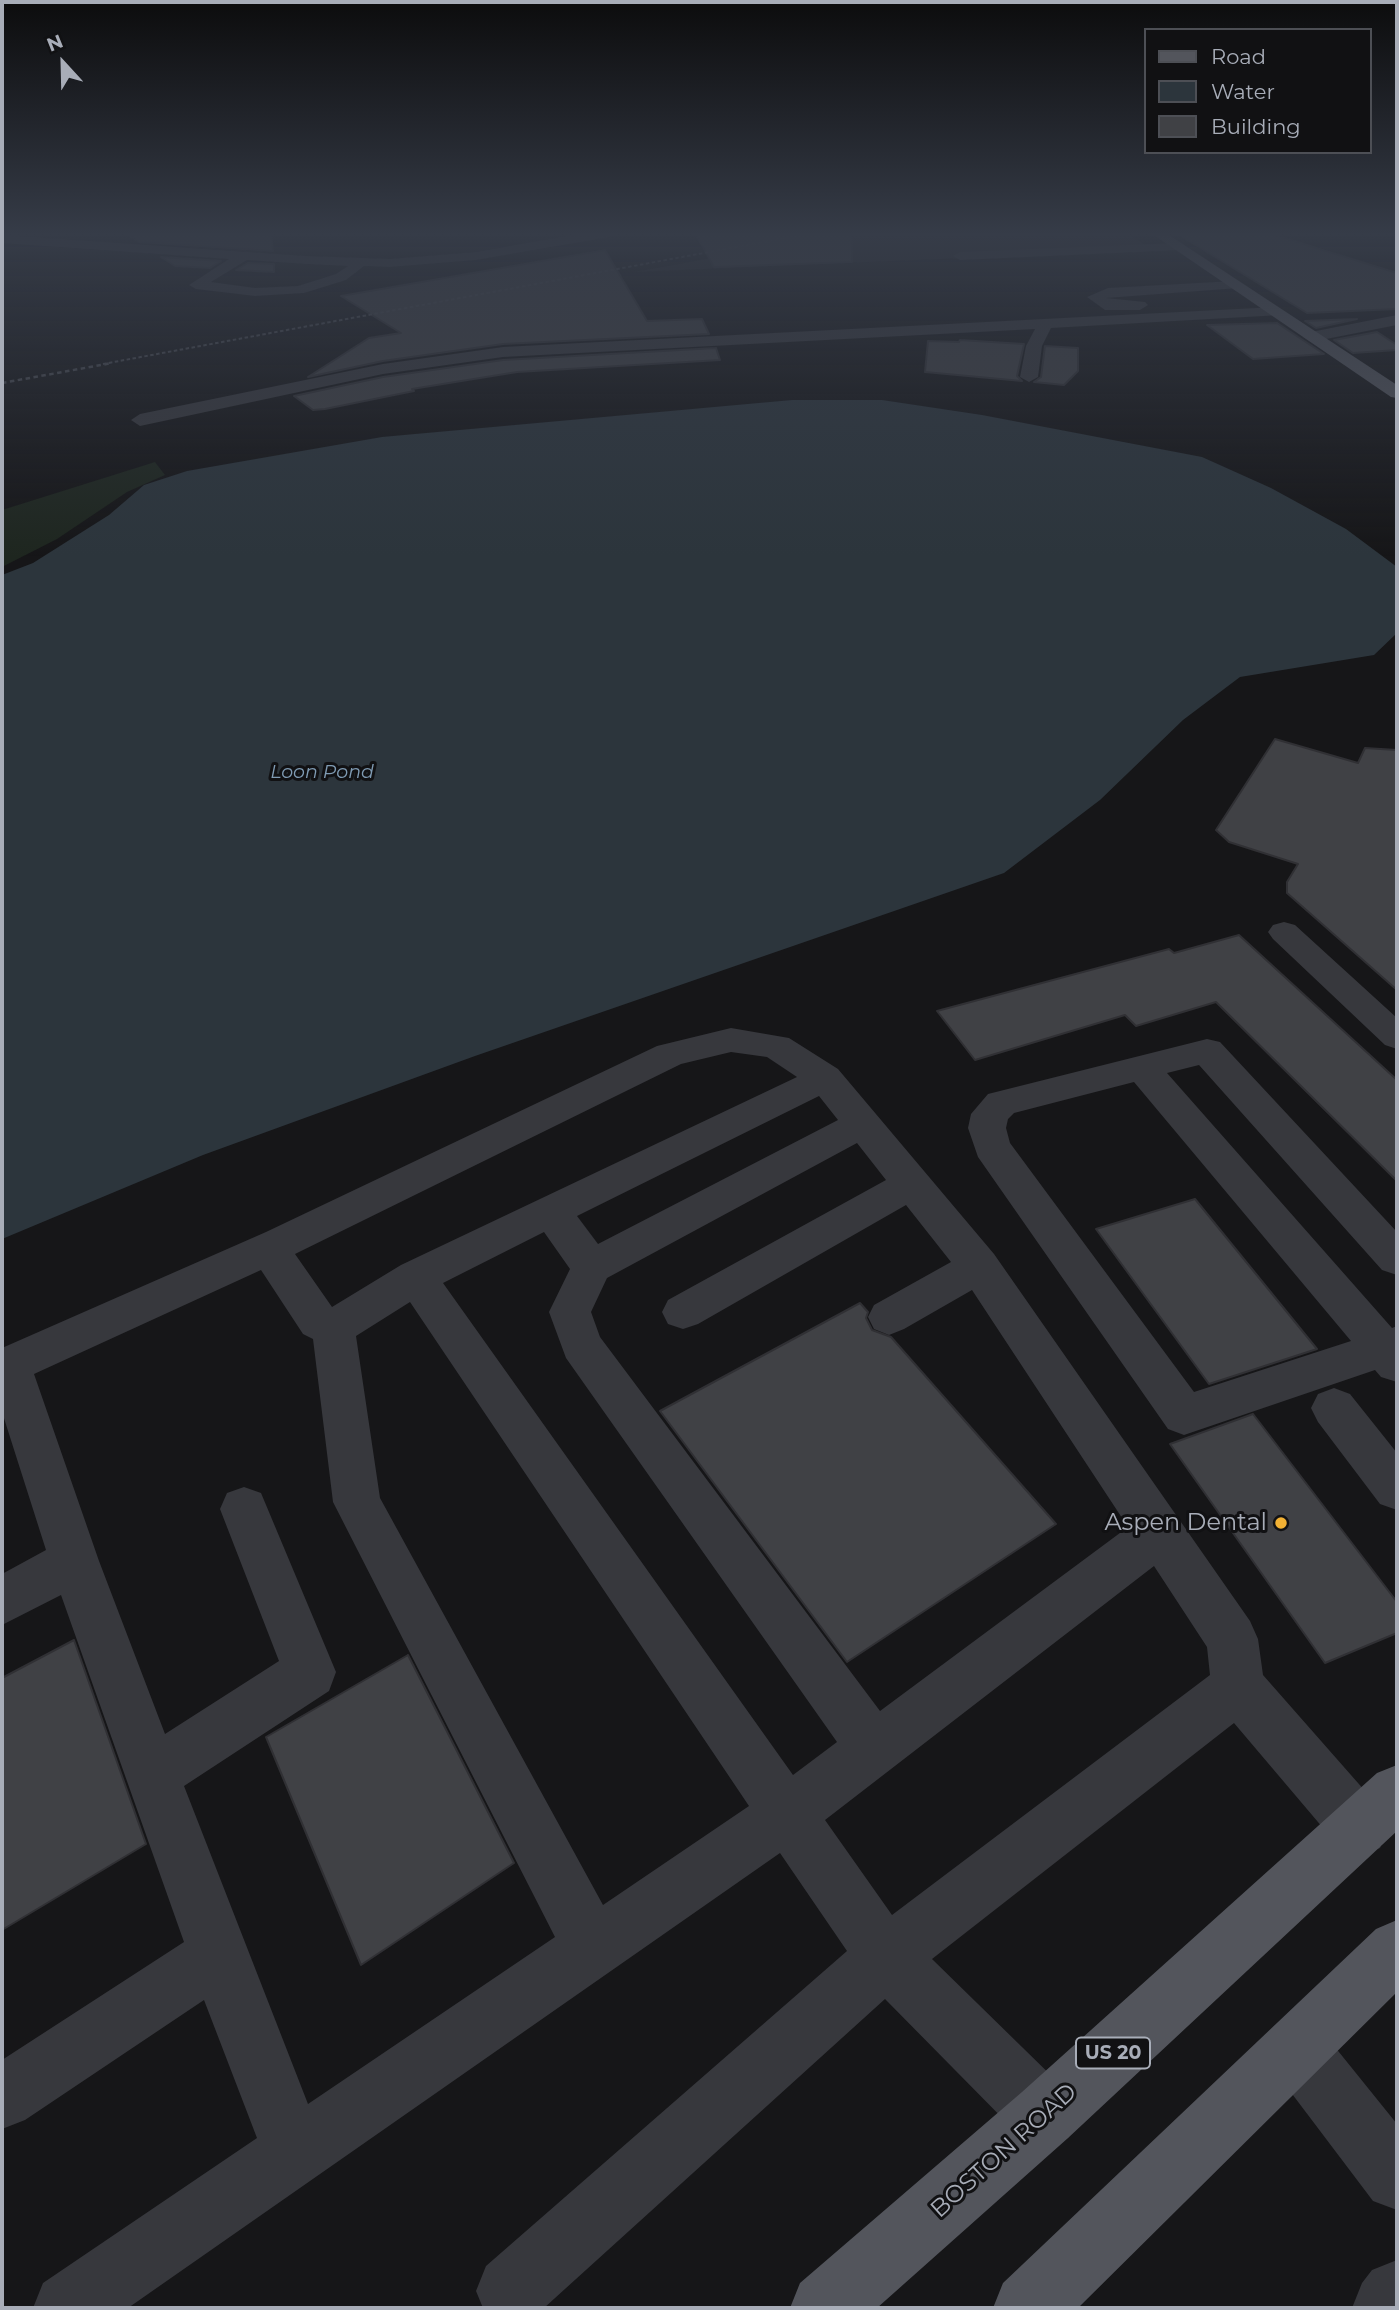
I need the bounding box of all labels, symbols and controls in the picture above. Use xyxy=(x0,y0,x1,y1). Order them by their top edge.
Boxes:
north arrow xyxy=(28,28,98,98)
legend xyxy=(1144,28,1371,154)
text: N xyxy=(44,30,66,57)
text: Road xyxy=(1211,44,1266,69)
text: Water xyxy=(1211,79,1275,104)
text: Building xyxy=(1211,114,1301,139)
water label: Loon Pond xyxy=(270,761,374,783)
place label: Aspen Dental xyxy=(1104,1509,1267,1537)
marker: Aspen Dental xyxy=(1273,1515,1289,1531)
road number: US 20 xyxy=(1076,2038,1150,2068)
street label: BOSTON ROAD xyxy=(925,2078,1083,2224)

